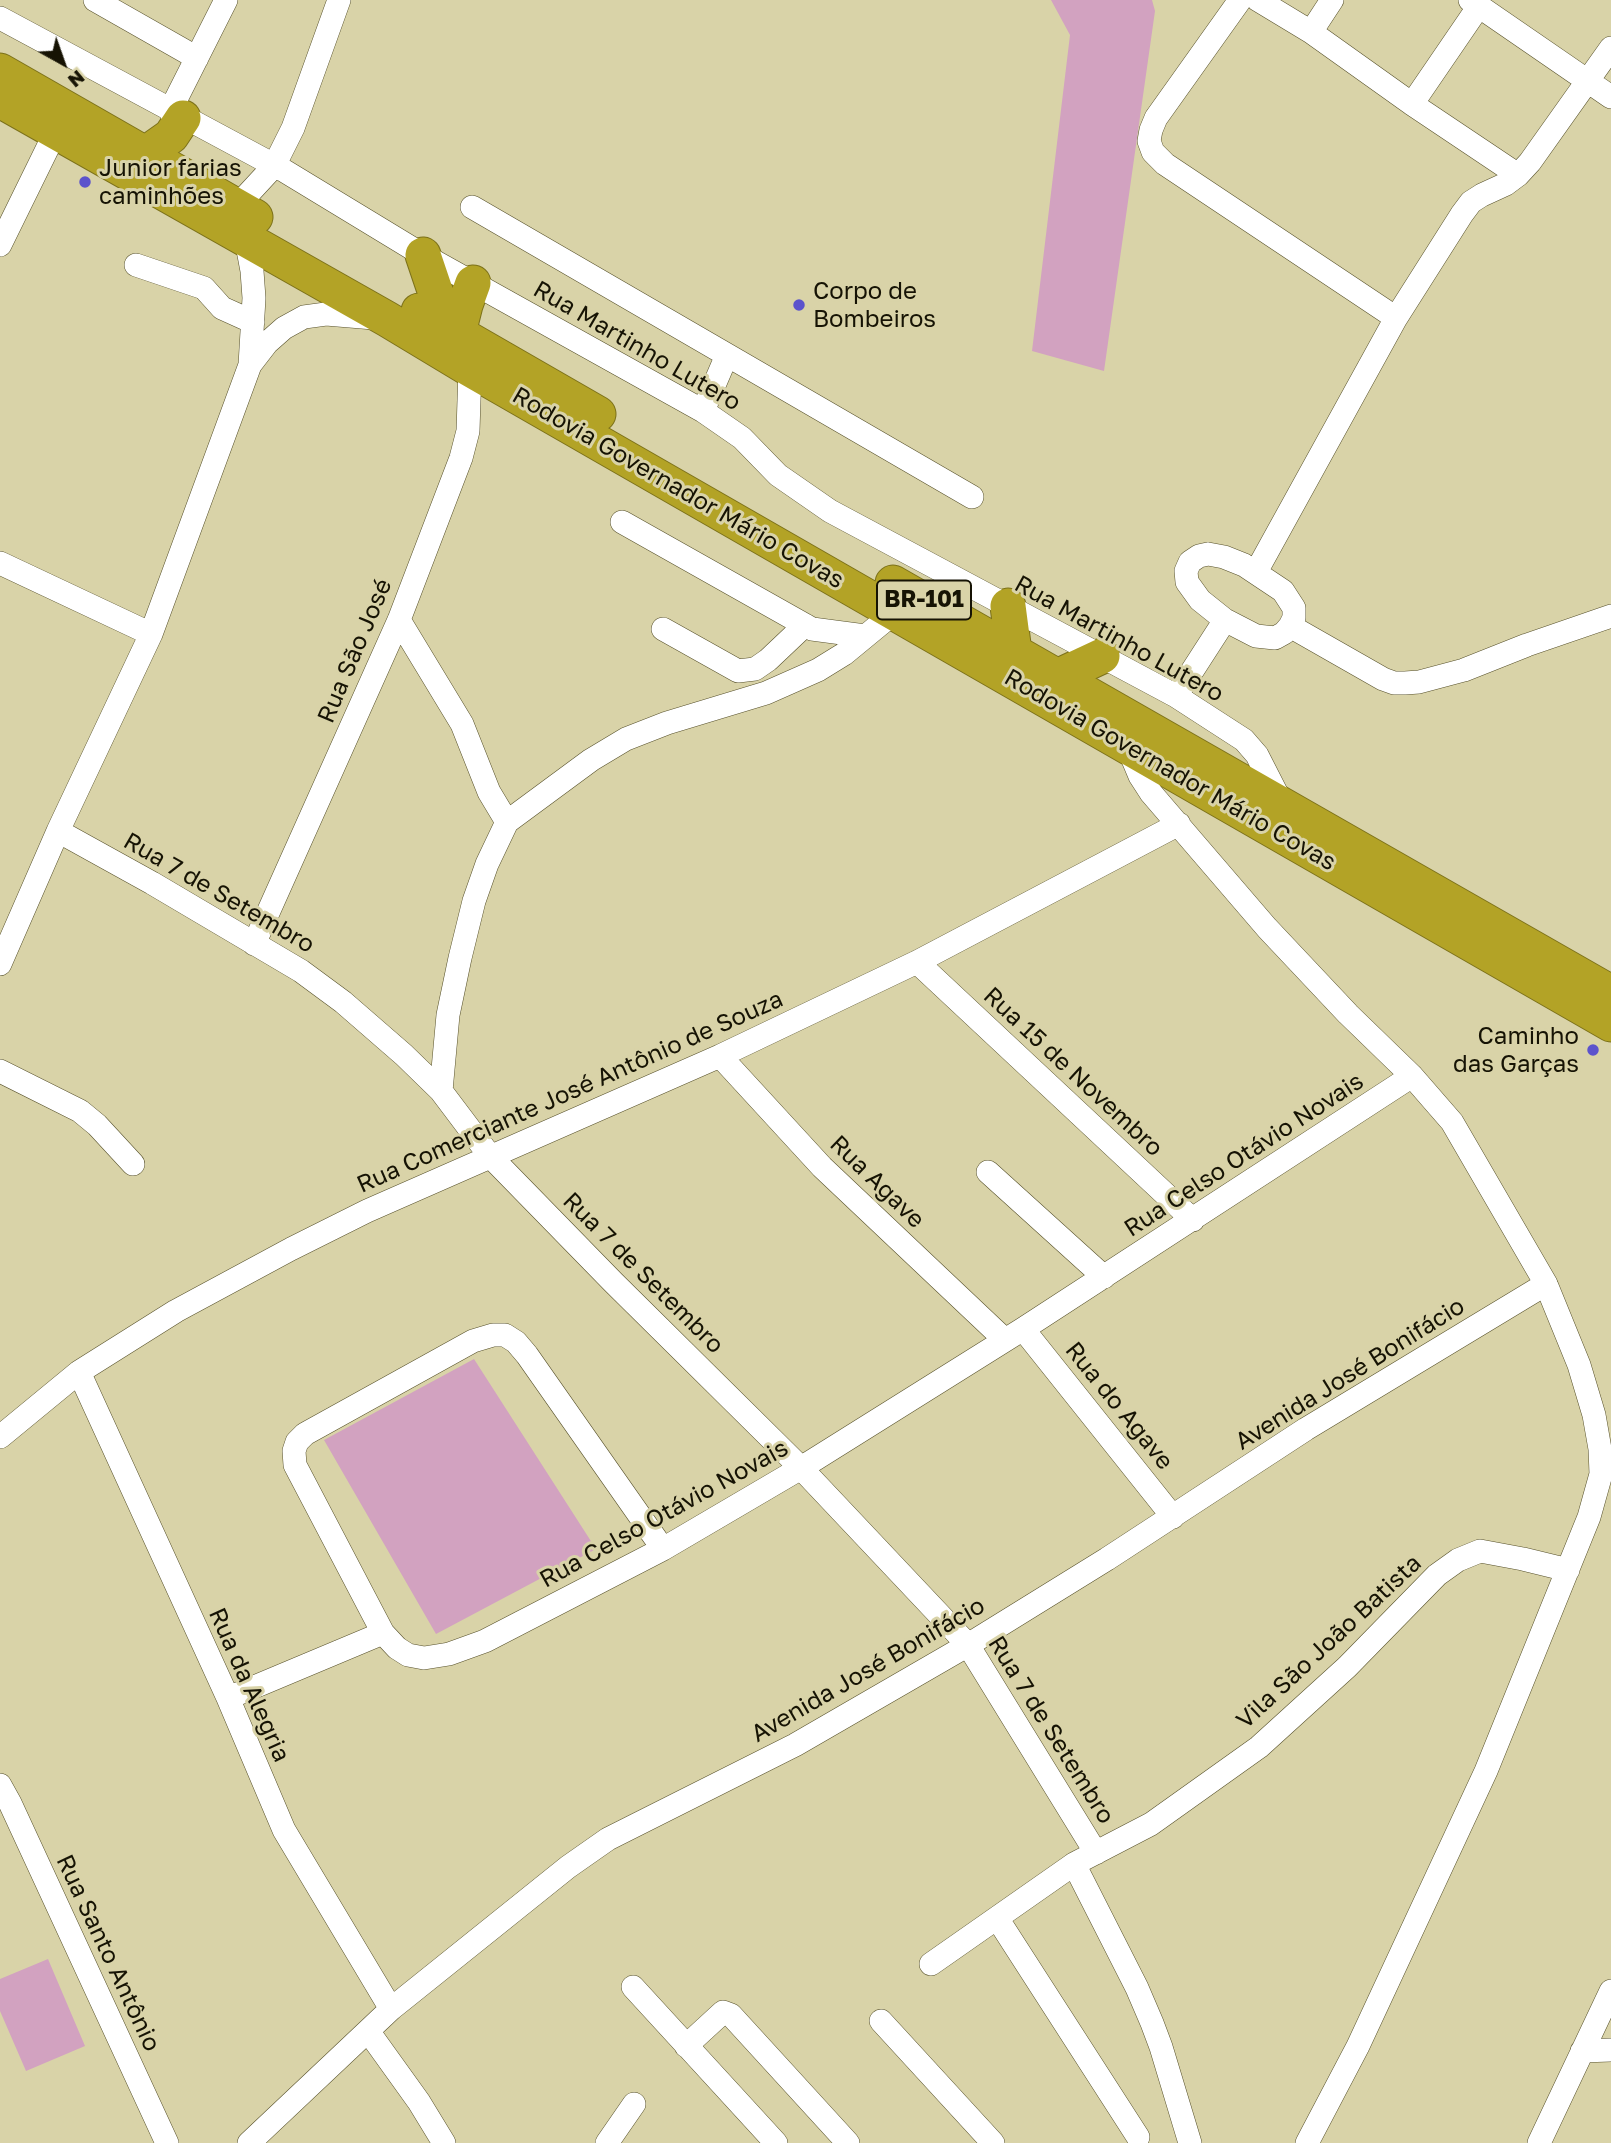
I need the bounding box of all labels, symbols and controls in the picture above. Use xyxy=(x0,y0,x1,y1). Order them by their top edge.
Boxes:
north arrow xyxy=(28,28,98,98)
text: N xyxy=(64,66,90,93)
place label: Junior farias caminhões xyxy=(99,154,242,210)
marker: Junior farias caminhões xyxy=(77,174,93,190)
street label: Rua Martinho Lutero xyxy=(528,275,746,417)
place label: Corpo de Bombeiros xyxy=(813,277,936,333)
marker: Corpo de Bombeiros xyxy=(791,297,807,313)
street label: Rodovia Governador Mário Covas xyxy=(507,381,849,595)
street label: Rua Martinho Lutero xyxy=(1009,570,1229,708)
street label: Rua São José xyxy=(312,575,398,727)
road number: BR-101 xyxy=(877,580,971,620)
street label: Rodovia Governador Mário Covas xyxy=(999,663,1341,877)
street label: Rua 7 de Setembro xyxy=(118,827,320,959)
street label: Rua 15 de Novembro xyxy=(977,981,1169,1163)
street label: Rua Comerciante José Antônio de Souza xyxy=(353,985,787,1199)
place label: Caminho das Garças xyxy=(1453,1022,1579,1078)
marker: Caminho das Garças xyxy=(1585,1042,1601,1058)
street label: Rua Celso Otávio Novais xyxy=(1119,1067,1369,1243)
street label: Rua Agave xyxy=(824,1130,930,1234)
street label: Rua 7 de Setembro xyxy=(557,1187,729,1359)
street label: Avenida José Bonifácio xyxy=(1230,1292,1470,1456)
street label: Rua do Agave xyxy=(1059,1336,1179,1476)
street label: Rua Celso Otávio Novais xyxy=(535,1434,793,1594)
street label: Vila São João Batista xyxy=(1231,1549,1427,1735)
street label: Avenida José Bonifácio xyxy=(746,1591,990,1749)
street label: Rua da Alegria xyxy=(202,1604,296,1766)
street label: Rua 7 de Setembro xyxy=(982,1631,1120,1829)
street label: Rua Santo Antônio xyxy=(50,1850,166,2056)

